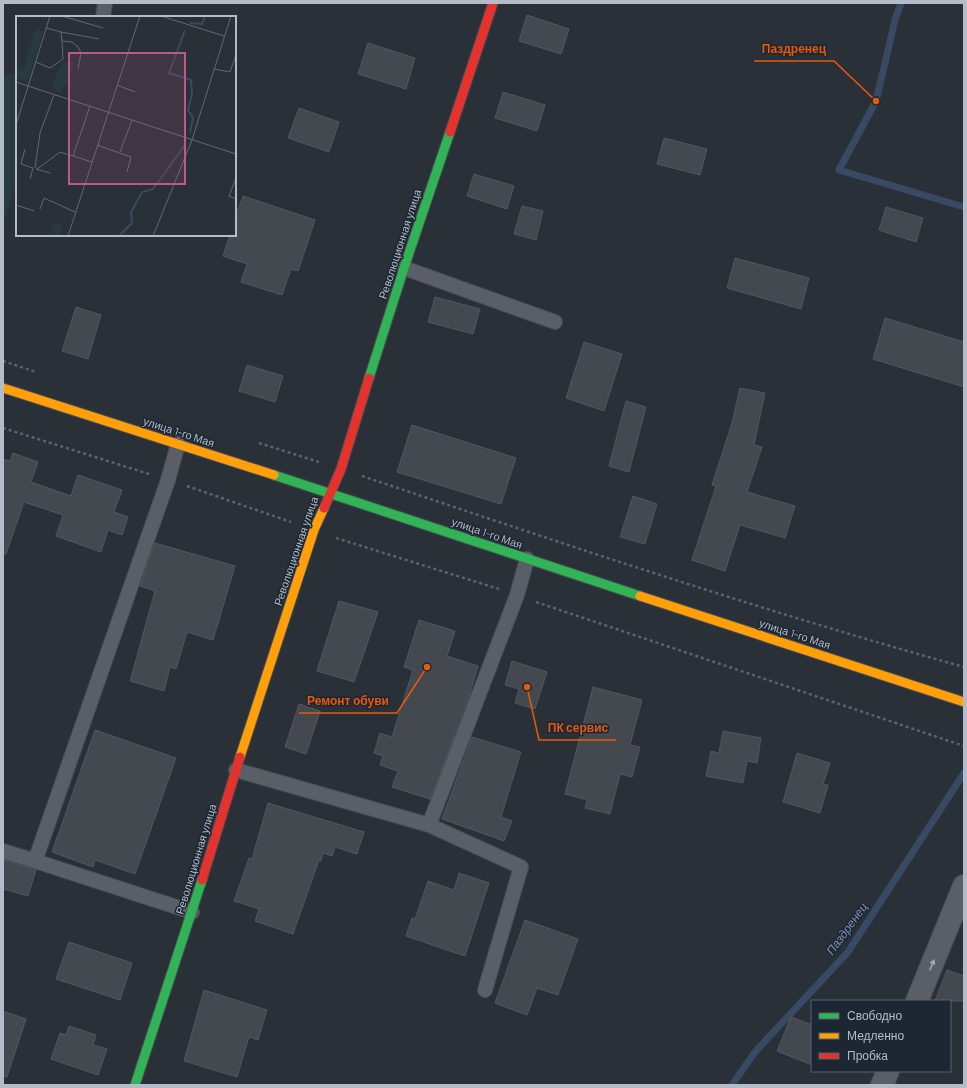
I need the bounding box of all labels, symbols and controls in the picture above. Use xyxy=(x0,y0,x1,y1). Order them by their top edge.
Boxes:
inset map xyxy=(16,16,236,236)
callout: Паздренец xyxy=(754,37,834,61)
text: Паздренец xyxy=(762,41,827,56)
street label: Революционная улица xyxy=(376,187,424,300)
street label: улица 1-го Мая xyxy=(142,414,216,449)
street label: Революционная улица xyxy=(271,494,321,607)
street label: улица 1-го Мая xyxy=(450,514,524,551)
street label: улица 1-го Мая xyxy=(758,616,832,651)
callout: Ремонт обуви xyxy=(299,689,397,713)
text: Ремонт обуви xyxy=(307,693,389,708)
callout: ПК сервис xyxy=(539,716,616,740)
text: ПК сервис xyxy=(548,720,609,735)
street label: Революционная улица xyxy=(173,801,219,915)
water label: Паздренец xyxy=(823,900,871,958)
one-way arrow xyxy=(929,958,935,970)
legend xyxy=(811,1000,951,1072)
text: Свободно xyxy=(847,1008,902,1023)
text: Медленно xyxy=(847,1028,904,1043)
text: Пробка xyxy=(847,1048,888,1063)

